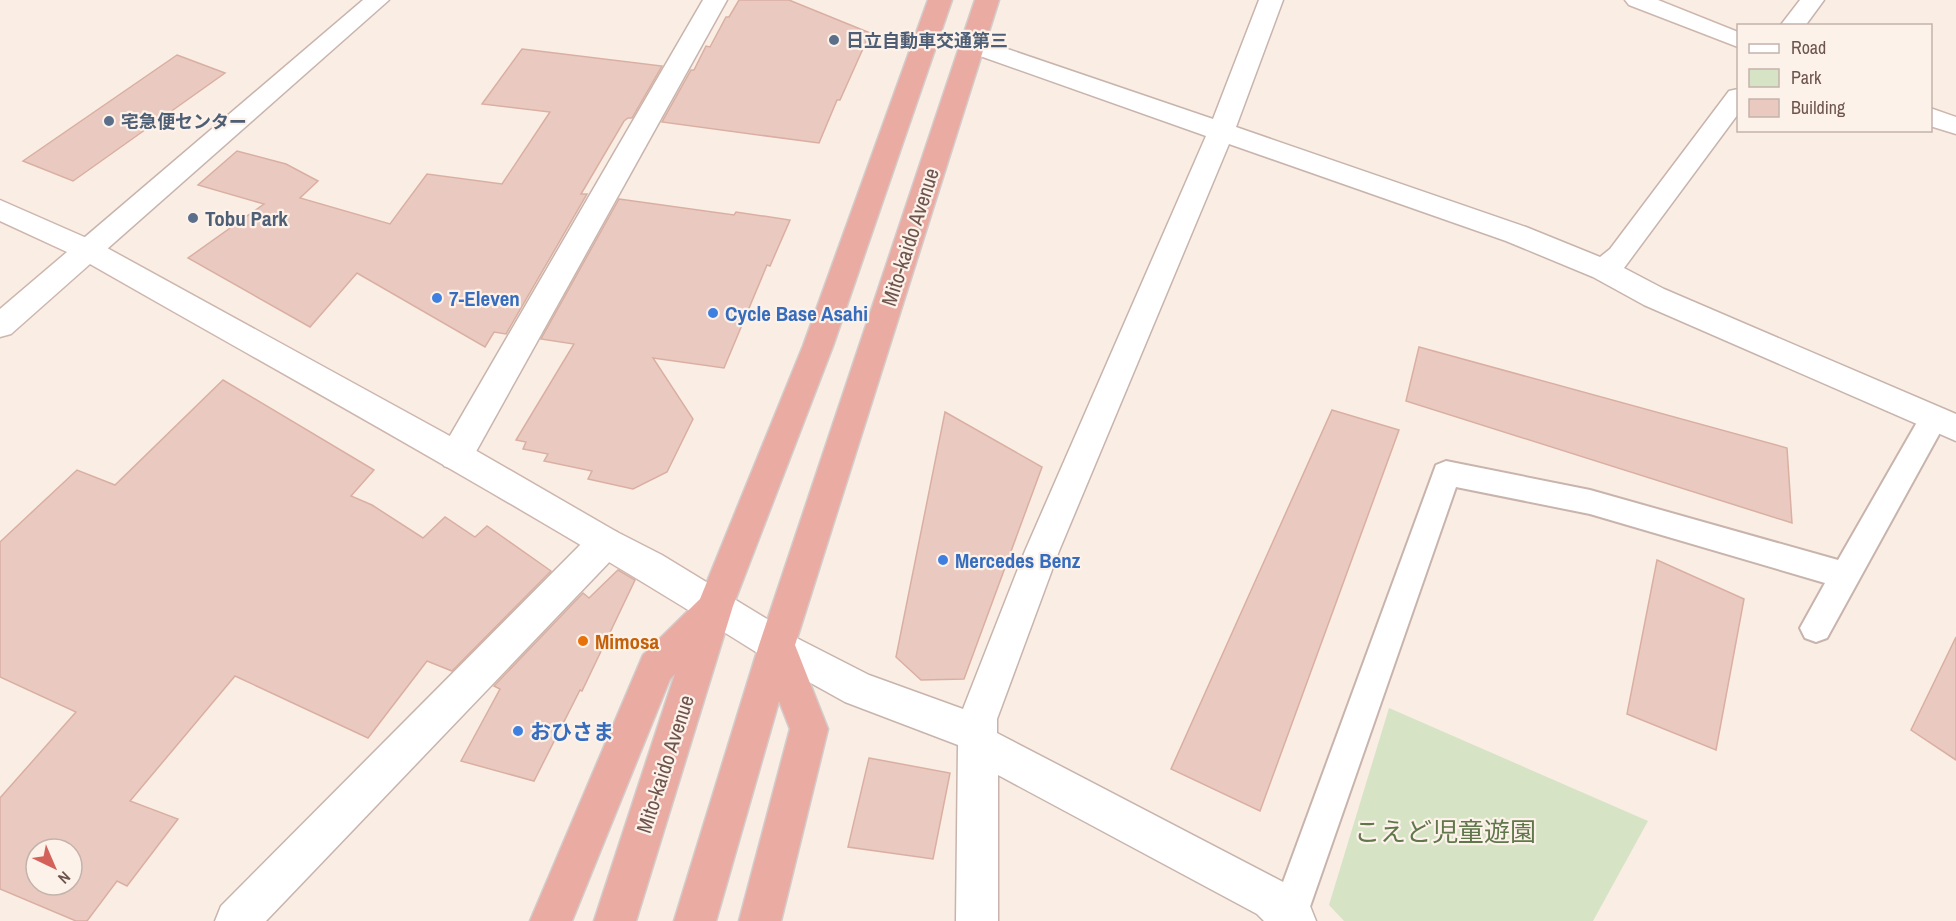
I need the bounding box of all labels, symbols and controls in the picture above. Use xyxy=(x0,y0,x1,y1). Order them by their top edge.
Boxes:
legend xyxy=(1737,24,1932,132)
place label: 日立自動車交通第三 xyxy=(846,28,1008,53)
marker: 日立自動車交通第三 xyxy=(827,33,841,47)
text: Road xyxy=(1791,35,1826,60)
text: Park xyxy=(1791,65,1822,90)
text: Building xyxy=(1791,95,1846,120)
place label: 宅急便センター xyxy=(121,109,247,134)
marker: 宅急便センター xyxy=(102,114,116,128)
street label: Mito-kaido Avenue xyxy=(874,164,946,310)
place label: Tobu Park xyxy=(205,204,288,233)
marker: Tobu Park xyxy=(186,211,200,225)
place label: 7-Eleven xyxy=(449,284,520,313)
marker: 7-Eleven xyxy=(430,291,444,305)
place label: Cycle Base Asahi xyxy=(725,299,868,328)
marker: Cycle Base Asahi xyxy=(706,306,720,320)
place label: Mercedes Benz xyxy=(955,546,1081,575)
marker: Mercedes Benz xyxy=(936,553,950,567)
place label: Mimosa xyxy=(595,627,660,656)
marker: Mimosa xyxy=(576,634,590,648)
street label: Mito-kaido Avenue xyxy=(629,691,701,837)
place label: おひさま xyxy=(530,717,614,746)
marker: おひさま xyxy=(511,724,525,738)
park label: こえど児童遊園 xyxy=(1354,814,1536,849)
north arrow xyxy=(24,837,84,897)
text: N xyxy=(53,867,75,889)

